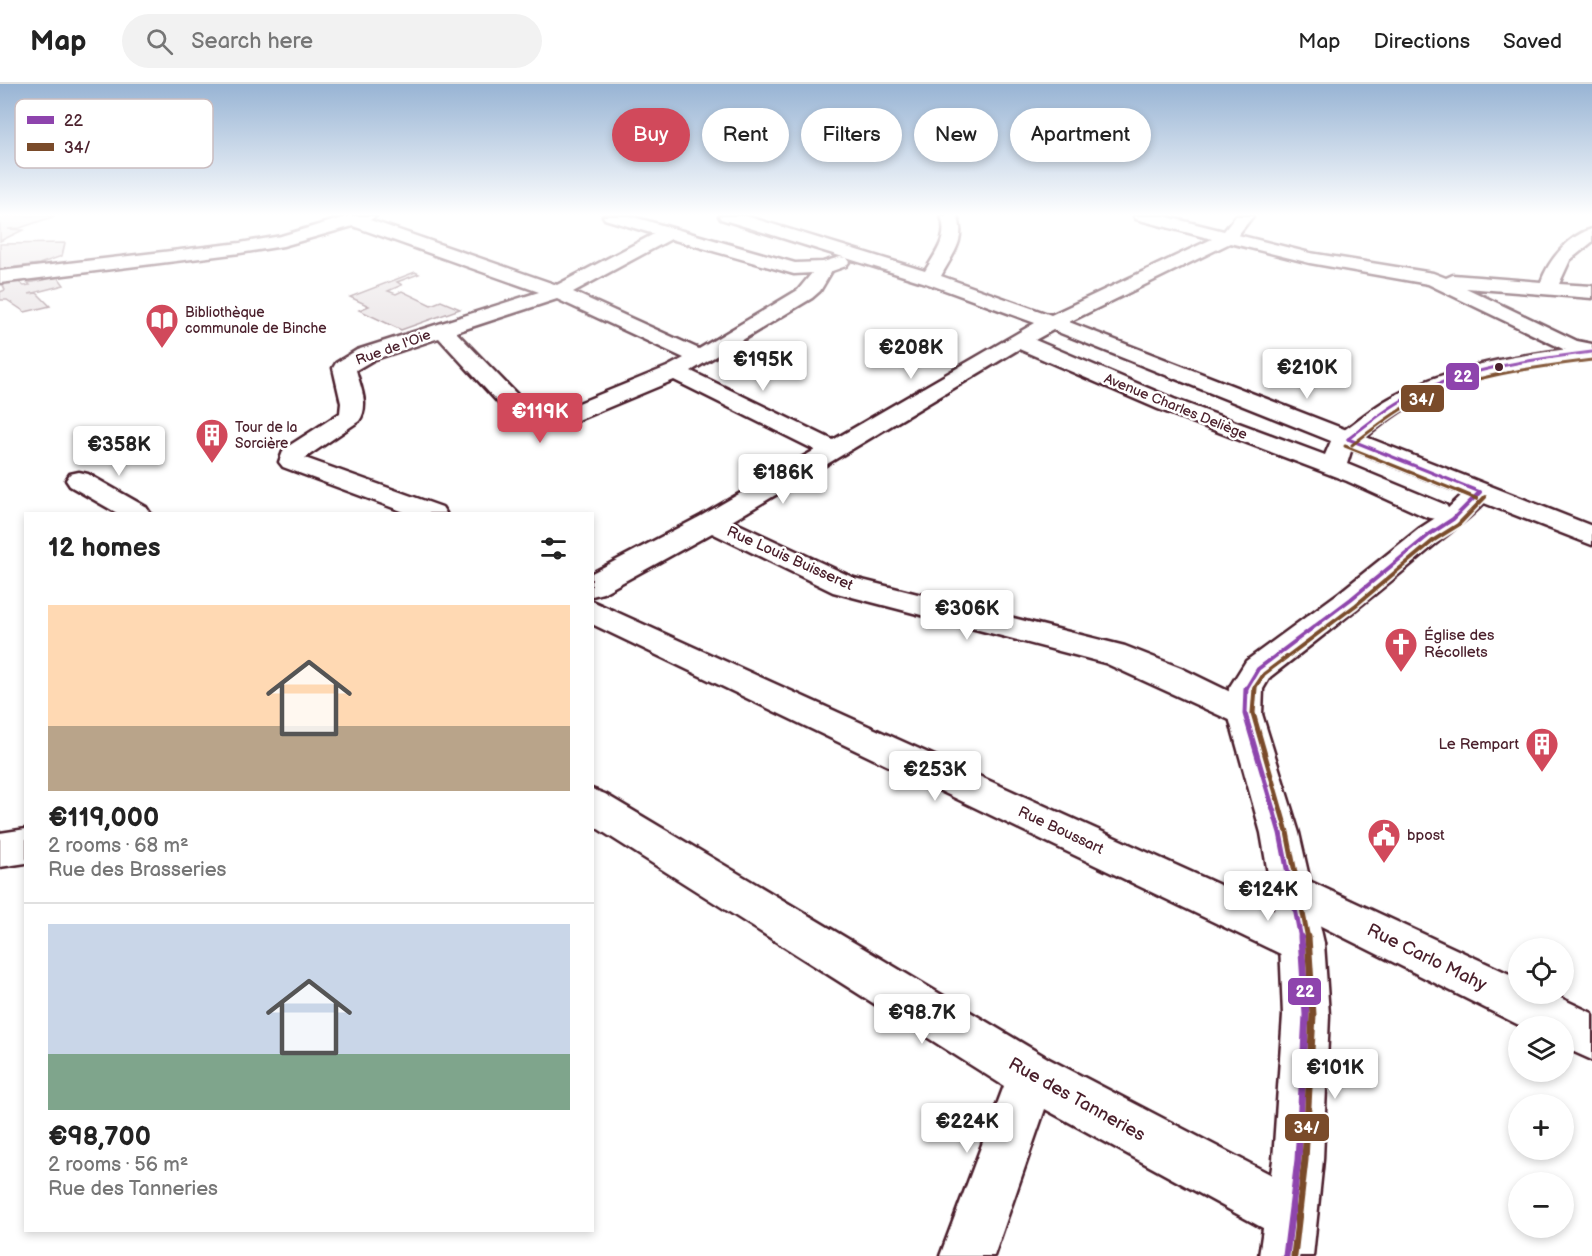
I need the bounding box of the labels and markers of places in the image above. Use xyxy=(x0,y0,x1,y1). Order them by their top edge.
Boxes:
library icon: Bibliothèque communale de Binche xyxy=(144,302,180,349)
place label: Bibliothèque communale de Binche xyxy=(185,304,327,337)
pin: €208K xyxy=(869,329,953,380)
pin: €195K xyxy=(721,341,805,392)
pin: €210K xyxy=(1265,349,1349,400)
unlabelled marker xyxy=(1493,361,1505,373)
pin: €119K xyxy=(498,393,582,444)
building icon: Tour de la Sorcière xyxy=(194,417,230,464)
place label: Tour de la Sorcière xyxy=(235,419,298,452)
pin: €358K xyxy=(77,426,161,477)
pin: €186K xyxy=(741,454,825,505)
pin: €306K xyxy=(925,590,1009,641)
church icon: Église des Récollets xyxy=(1383,626,1419,673)
place label: Église des Récollets xyxy=(1424,626,1495,662)
building icon: Le Rempart xyxy=(1524,726,1560,773)
place label: Le Rempart xyxy=(1439,735,1519,754)
pin: €253K xyxy=(893,751,977,802)
public building icon: bpost xyxy=(1366,817,1402,864)
place label: bpost xyxy=(1407,826,1445,845)
pin: €124K xyxy=(1226,871,1310,922)
pin: €98.7K xyxy=(873,994,971,1045)
pin: €101K xyxy=(1293,1049,1377,1100)
pin: €224K xyxy=(925,1103,1009,1154)

